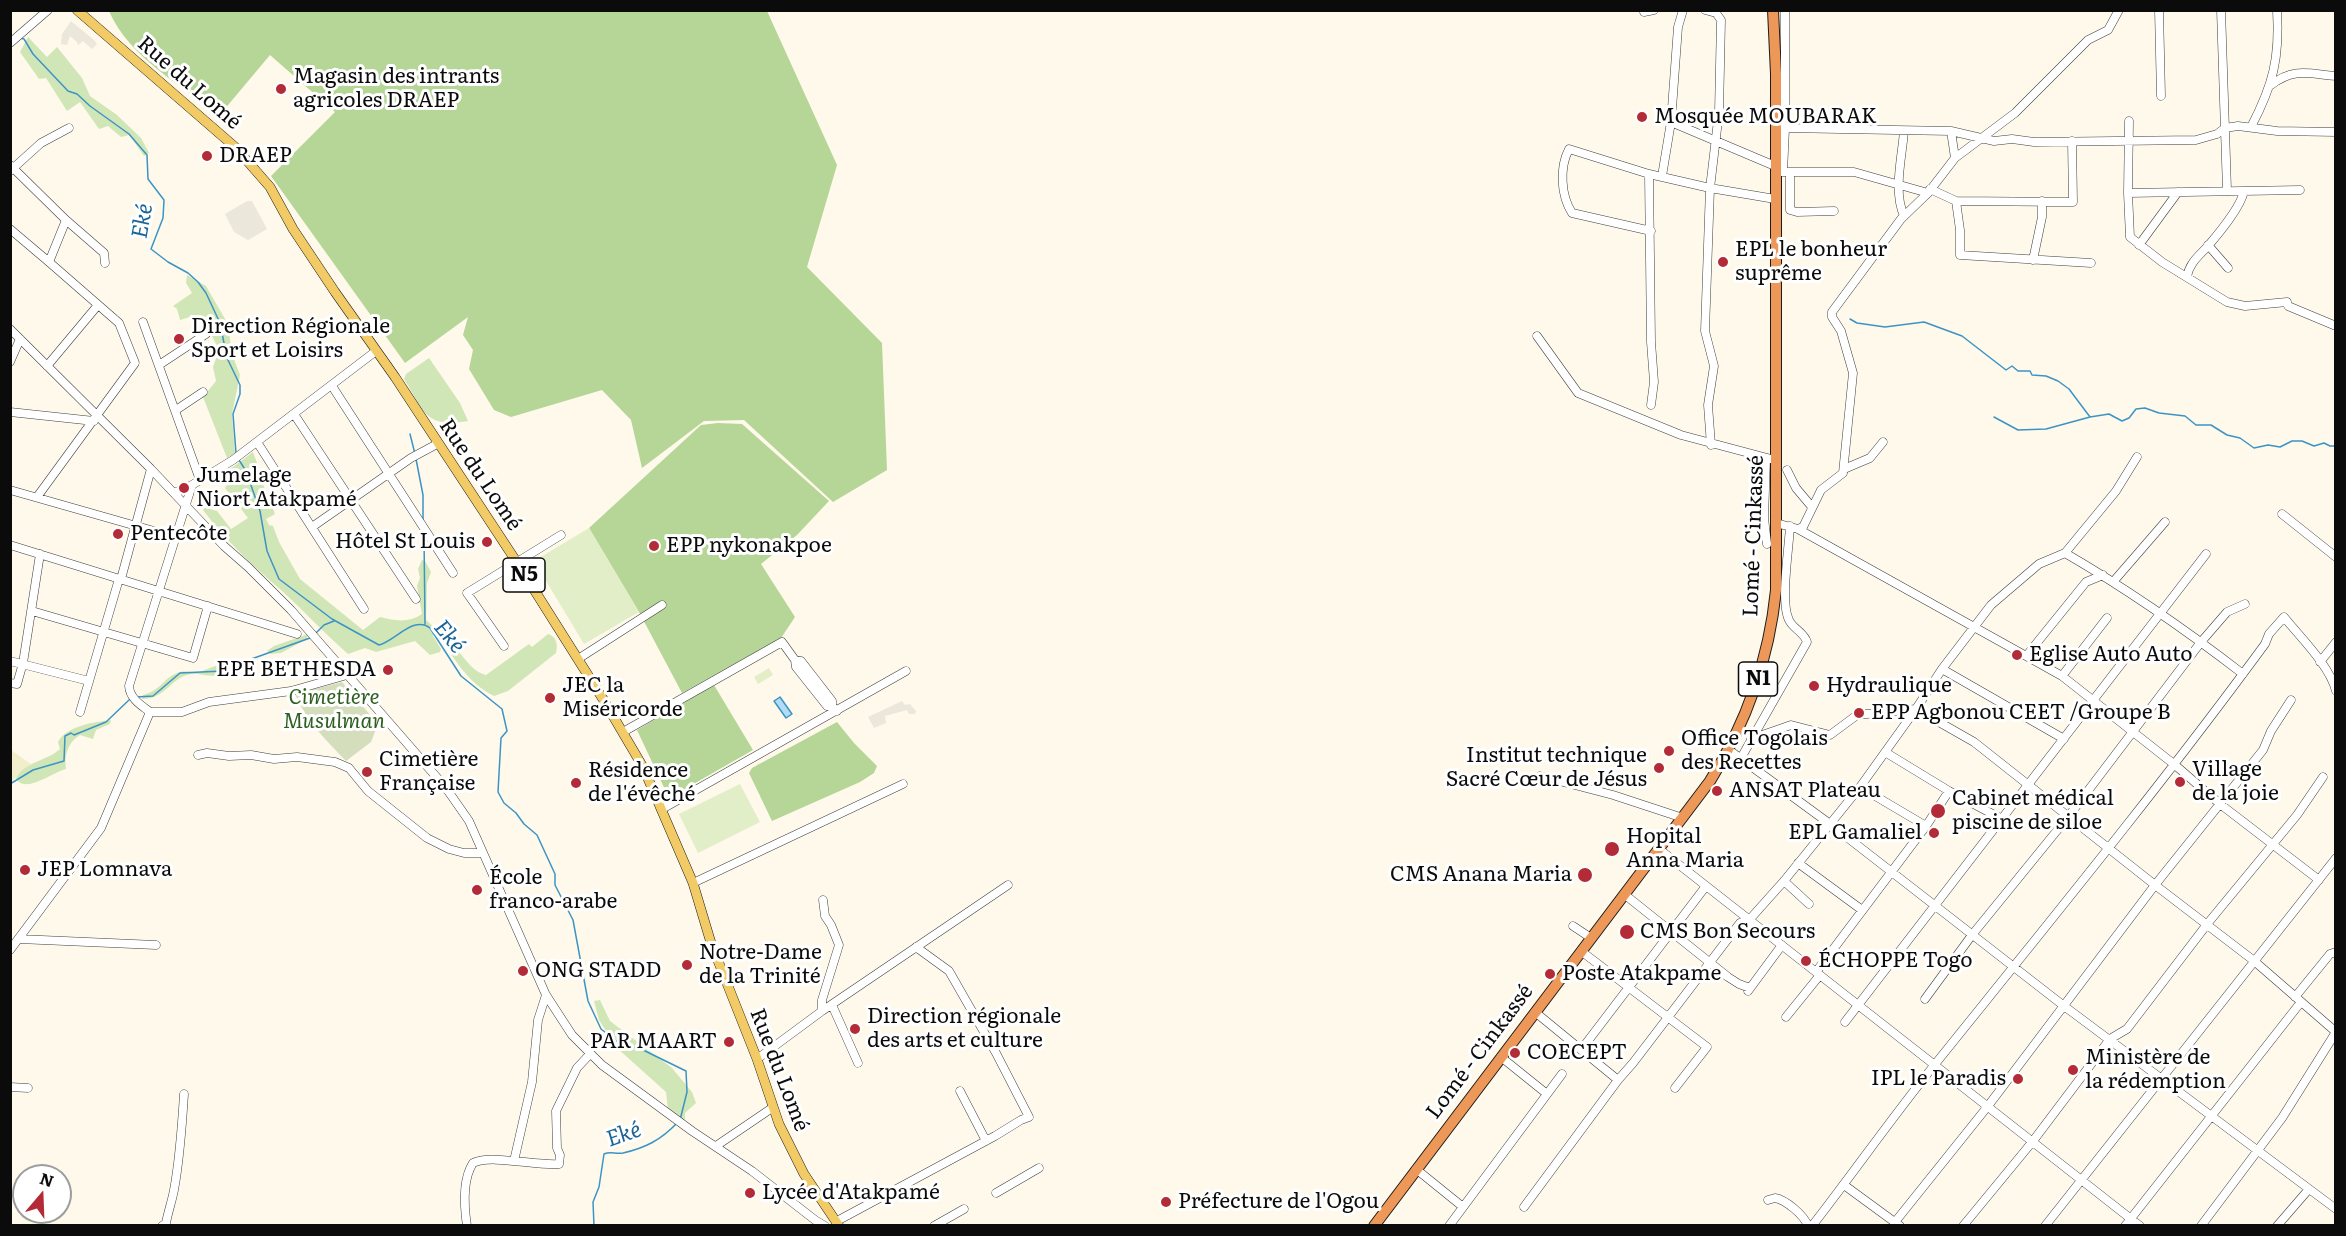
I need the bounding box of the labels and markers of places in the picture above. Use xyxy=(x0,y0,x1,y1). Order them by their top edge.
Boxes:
place label: Magasin des intrants agricoles DRAEP xyxy=(293,64,499,114)
marker: Magasin des intrants agricoles DRAEP xyxy=(274,82,288,96)
place label: Mosquée MOUBARAK xyxy=(1654,104,1877,130)
marker: Mosquée MOUBARAK xyxy=(1635,110,1649,124)
place label: DRAEP xyxy=(219,143,292,169)
marker: DRAEP xyxy=(200,149,214,163)
place label: EPL le bonheur suprême xyxy=(1735,237,1887,287)
marker: EPL le bonheur suprême xyxy=(1716,255,1730,269)
place label: Direction Régionale Sport et Loisirs xyxy=(191,314,390,364)
marker: Direction Régionale Sport et Loisirs xyxy=(172,332,186,346)
place label: Jumelage Niort Atakpamé xyxy=(196,463,357,513)
marker: Jumelage Niort Atakpamé xyxy=(177,481,191,495)
place label: Pentecôte xyxy=(130,521,228,547)
marker: Pentecôte xyxy=(111,527,125,541)
place label: Hôtel St Louis xyxy=(335,529,475,555)
place label: EPP nykonakpoe xyxy=(666,533,832,559)
marker: Hôtel St Louis xyxy=(480,535,494,549)
marker: EPP nykonakpoe xyxy=(647,539,661,553)
place label: Eglise Auto Auto xyxy=(2029,642,2193,668)
marker: Eglise Auto Auto xyxy=(2010,648,2024,662)
place label: EPE BETHESDA xyxy=(216,657,376,683)
marker: EPE BETHESDA xyxy=(381,663,395,677)
place label: JEC la Miséricorde xyxy=(562,673,683,723)
place label: Hydraulique xyxy=(1826,673,1952,699)
marker: Hydraulique xyxy=(1807,679,1821,693)
marker: JEC la Miséricorde xyxy=(543,691,557,705)
place label: EPP Agbonou CEET /Groupe B xyxy=(1871,700,2171,726)
marker: EPP Agbonou CEET /Groupe B xyxy=(1852,706,1866,720)
place label: Office Togolais des Recettes xyxy=(1681,726,1828,776)
place label: Institut technique Sacré Cœur de Jésus xyxy=(1446,743,1647,793)
marker: Office Togolais des Recettes xyxy=(1662,744,1676,758)
place label: Cimetière Française xyxy=(379,747,478,797)
place label: Village de la joie xyxy=(2192,757,2279,807)
place label: Résidence de l'évêché xyxy=(588,758,695,808)
marker: Institut technique Sacré Cœur de Jésus xyxy=(1652,761,1666,775)
marker: Cimetière Française xyxy=(360,765,374,779)
marker: Village de la joie xyxy=(2173,775,2187,789)
marker: Résidence de l'évêché xyxy=(569,776,583,790)
place label: ANSAT Plateau xyxy=(1729,778,1881,804)
marker: ANSAT Plateau xyxy=(1710,784,1724,798)
place label: Cabinet médical piscine de siloe xyxy=(1952,786,2114,836)
marker: Cabinet médical piscine de siloe xyxy=(1929,802,1947,820)
place label: EPL Gamaliel xyxy=(1788,820,1922,846)
place label: Hopital Anna Maria xyxy=(1626,824,1744,874)
marker: EPL Gamaliel xyxy=(1927,826,1941,840)
marker: Hopital Anna Maria xyxy=(1603,840,1621,858)
place label: JEP Lomnava xyxy=(37,857,172,883)
place label: CMS Anana Maria xyxy=(1390,862,1572,888)
marker: JEP Lomnava xyxy=(18,863,32,877)
place label: École franco-arabe xyxy=(489,865,617,915)
marker: CMS Anana Maria xyxy=(1576,866,1594,884)
marker: École franco-arabe xyxy=(470,883,484,897)
place label: CMS Bon Secours xyxy=(1640,919,1815,945)
marker: CMS Bon Secours xyxy=(1618,923,1636,941)
place label: Notre-Dame de la Trinité xyxy=(699,940,822,990)
place label: ÉCHOPPE Togo xyxy=(1818,948,1972,974)
marker: ÉCHOPPE Togo xyxy=(1799,954,1813,968)
place label: ONG STADD xyxy=(535,958,661,984)
marker: Notre-Dame de la Trinité xyxy=(680,958,694,972)
place label: Poste Atakpame xyxy=(1562,961,1721,987)
marker: ONG STADD xyxy=(516,964,530,978)
marker: Poste Atakpame xyxy=(1543,967,1557,981)
place label: Direction régionale des arts et culture xyxy=(867,1004,1061,1054)
marker: Direction régionale des arts et culture xyxy=(848,1022,862,1036)
place label: PAR MAART xyxy=(590,1029,717,1055)
marker: PAR MAART xyxy=(722,1035,736,1049)
place label: COECEPT xyxy=(1527,1040,1627,1066)
place label: Ministère de la rédemption xyxy=(2085,1045,2226,1095)
marker: COECEPT xyxy=(1508,1046,1522,1060)
marker: Ministère de la rédemption xyxy=(2066,1063,2080,1077)
place label: IPL le Paradis xyxy=(1871,1066,2006,1092)
marker: IPL le Paradis xyxy=(2011,1072,2025,1086)
place label: Lycée d'Atakpamé xyxy=(762,1180,940,1206)
marker: Lycée d'Atakpamé xyxy=(743,1186,757,1200)
place label: Préfecture de l'Ogou xyxy=(1178,1189,1379,1215)
marker: Préfecture de l'Ogou xyxy=(1159,1195,1173,1209)

